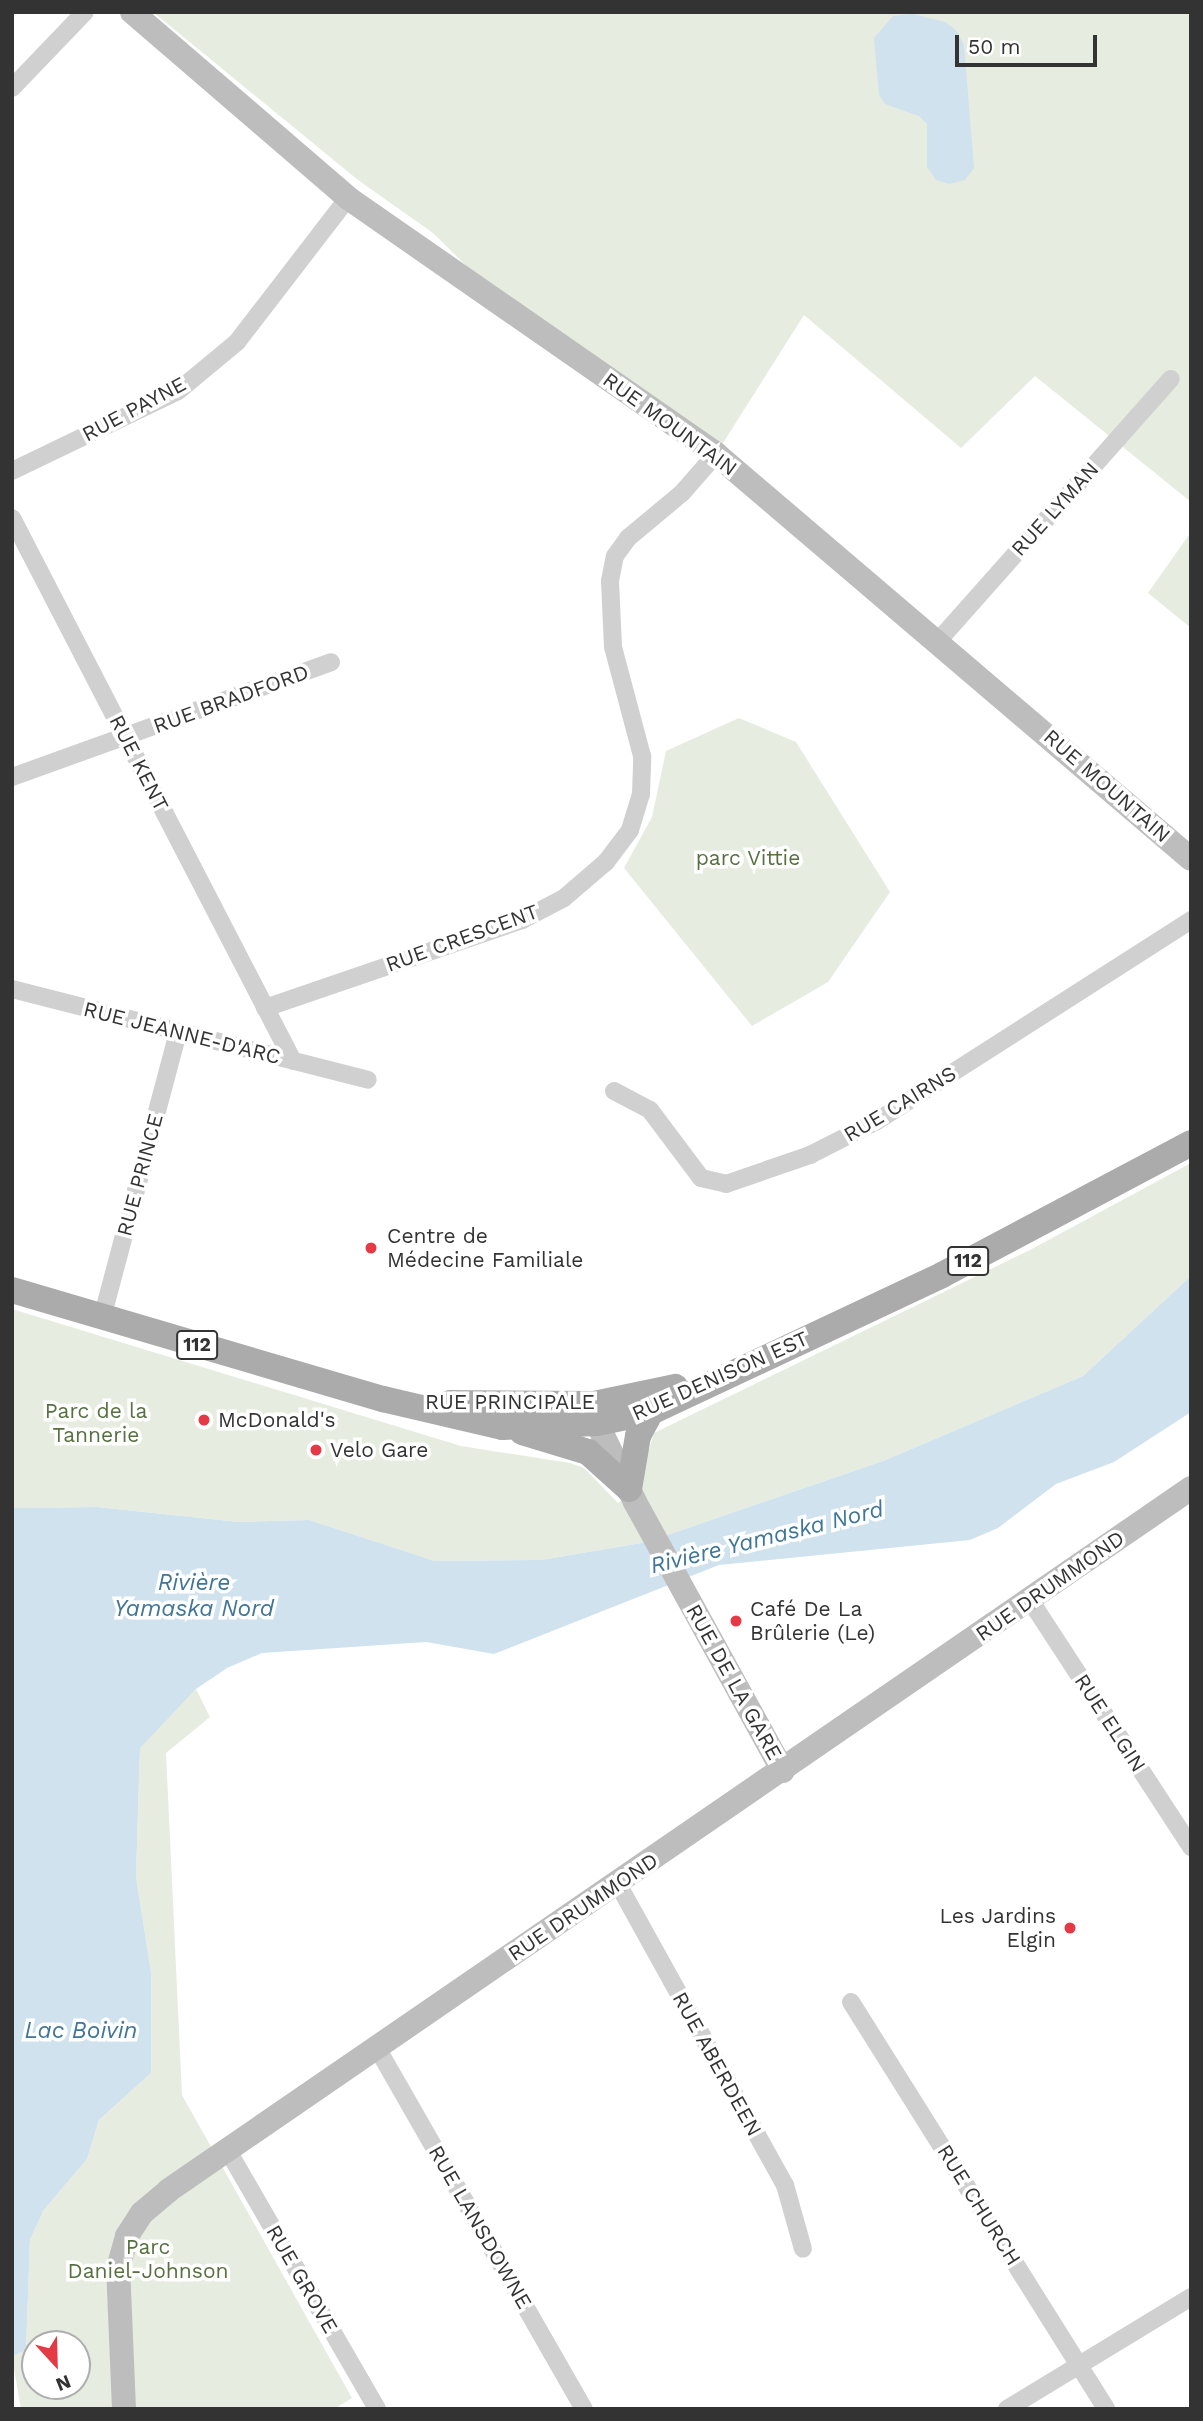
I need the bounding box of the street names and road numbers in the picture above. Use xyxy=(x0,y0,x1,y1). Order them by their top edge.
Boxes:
street label: RUE MOUNTAIN xyxy=(598,367,742,481)
street label: RUE PAYNE xyxy=(78,371,190,447)
street label: RUE LYMAN xyxy=(1006,457,1104,561)
street label: RUE BRADFORD xyxy=(150,659,312,739)
street label: RUE KENT xyxy=(104,711,174,815)
street label: RUE MOUNTAIN xyxy=(1039,724,1175,848)
street label: RUE CRESCENT xyxy=(382,899,542,977)
street label: RUE JEANNE-D'ARC xyxy=(81,996,283,1070)
street label: RUE CAIRNS xyxy=(839,1061,961,1147)
street label: RUE PRINCE xyxy=(112,1111,168,1239)
road number: 112 xyxy=(947,1246,989,1276)
street label: RUE DENISON EST xyxy=(628,1326,812,1426)
road number: 112 xyxy=(176,1330,218,1360)
street label: RUE PRINCIPALE xyxy=(425,1389,595,1415)
street label: RUE DRUMMOND xyxy=(971,1525,1129,1647)
street label: RUE DE LA GARE xyxy=(681,1599,787,1765)
street label: RUE ELGIN xyxy=(1069,1669,1151,1777)
street label: RUE DRUMMOND xyxy=(503,1847,663,1967)
street label: RUE ABERDEEN xyxy=(667,1987,767,2141)
street label: RUE CHURCH xyxy=(932,2140,1026,2270)
street label: RUE LANSDOWNE xyxy=(423,2141,537,2313)
street label: RUE GROVE xyxy=(261,2220,343,2338)

